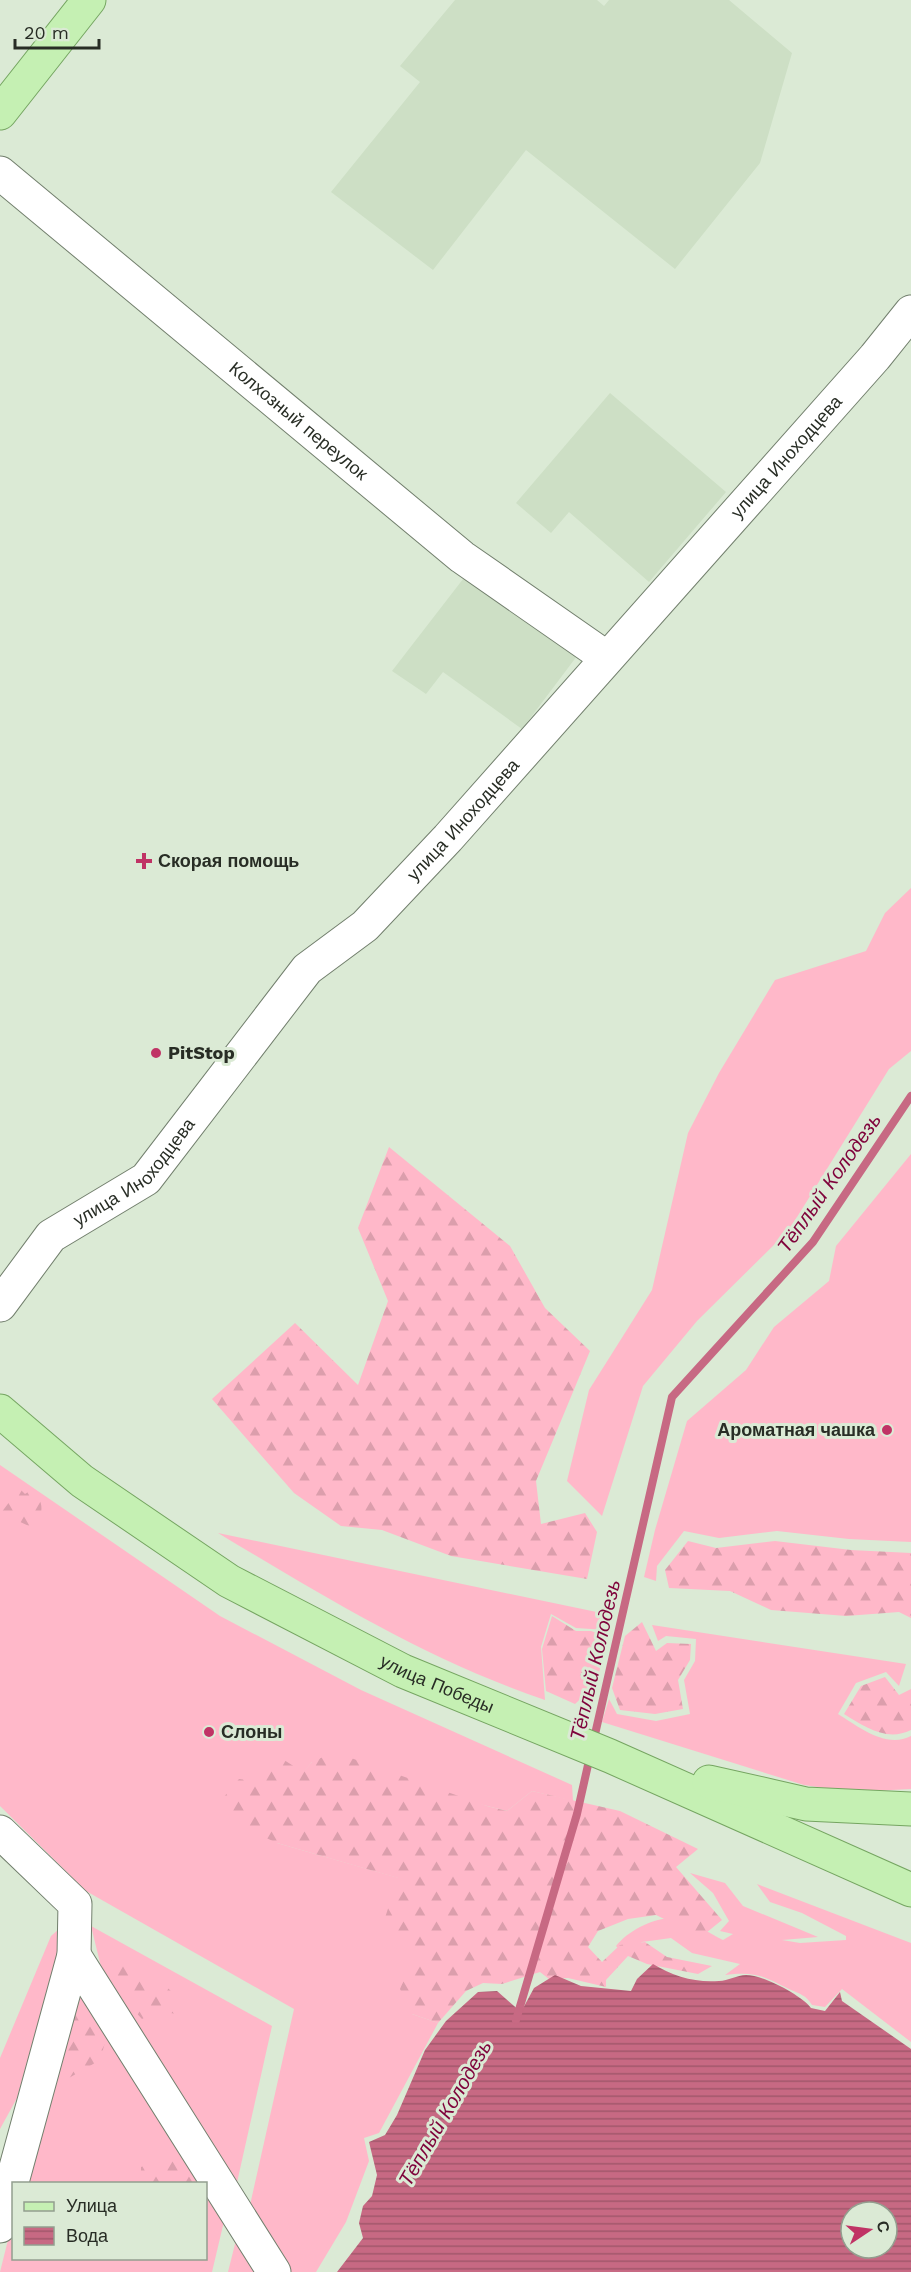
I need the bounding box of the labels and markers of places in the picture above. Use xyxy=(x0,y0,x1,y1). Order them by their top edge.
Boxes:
place label: Скорая помощь xyxy=(158,850,299,871)
marker: Скорая помощь xyxy=(135,852,153,870)
place label: PitStop xyxy=(168,1042,235,1063)
marker: PitStop xyxy=(149,1046,163,1060)
place label: Ароматная чашка xyxy=(717,1419,876,1440)
marker: Ароматная чашка xyxy=(880,1423,894,1437)
place label: Слоны xyxy=(221,1721,282,1742)
marker: Слоны xyxy=(202,1725,216,1739)

